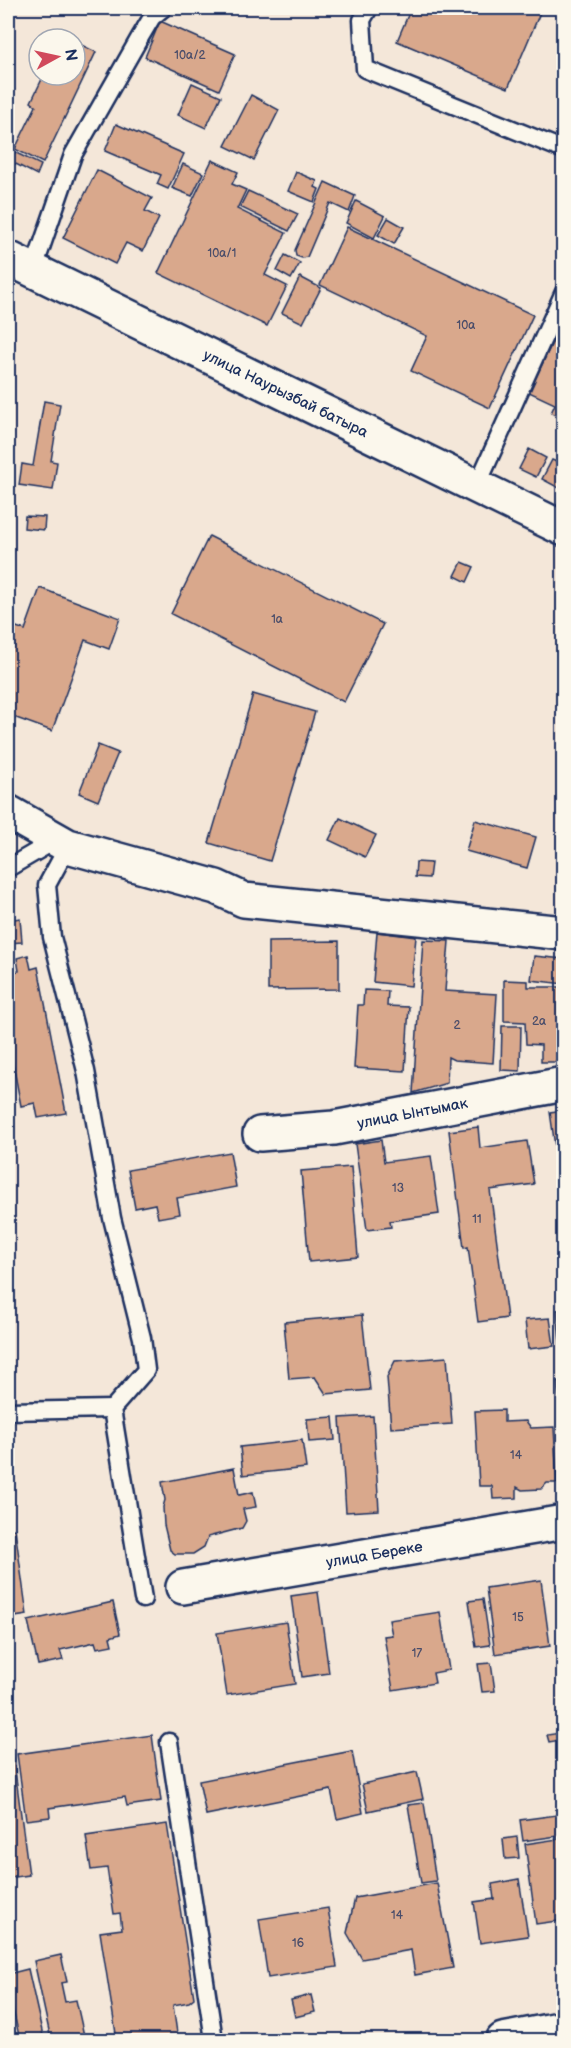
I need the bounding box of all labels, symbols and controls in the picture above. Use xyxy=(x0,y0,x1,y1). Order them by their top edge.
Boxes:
north arrow xyxy=(27,27,87,87)
text: N xyxy=(60,48,81,62)
house number: 10а/2 xyxy=(174,48,206,63)
house number: 10а/1 xyxy=(208,246,236,261)
house number: 10а xyxy=(457,318,475,333)
street label: улица Наурызбай батыра xyxy=(200,345,371,442)
house number: 1а xyxy=(271,612,283,627)
house number: 2а xyxy=(532,1014,546,1029)
house number: 2 xyxy=(453,1018,461,1033)
street label: улица Ынтымак xyxy=(355,1093,469,1133)
house number: 13 xyxy=(392,1181,404,1196)
house number: 11 xyxy=(472,1212,482,1227)
house number: 14 xyxy=(510,1448,523,1463)
street label: улица Береке xyxy=(325,1537,424,1572)
house number: 15 xyxy=(512,1610,524,1625)
house number: 17 xyxy=(412,1646,422,1661)
house number: 14 xyxy=(391,1908,404,1923)
house number: 16 xyxy=(292,1936,304,1951)

